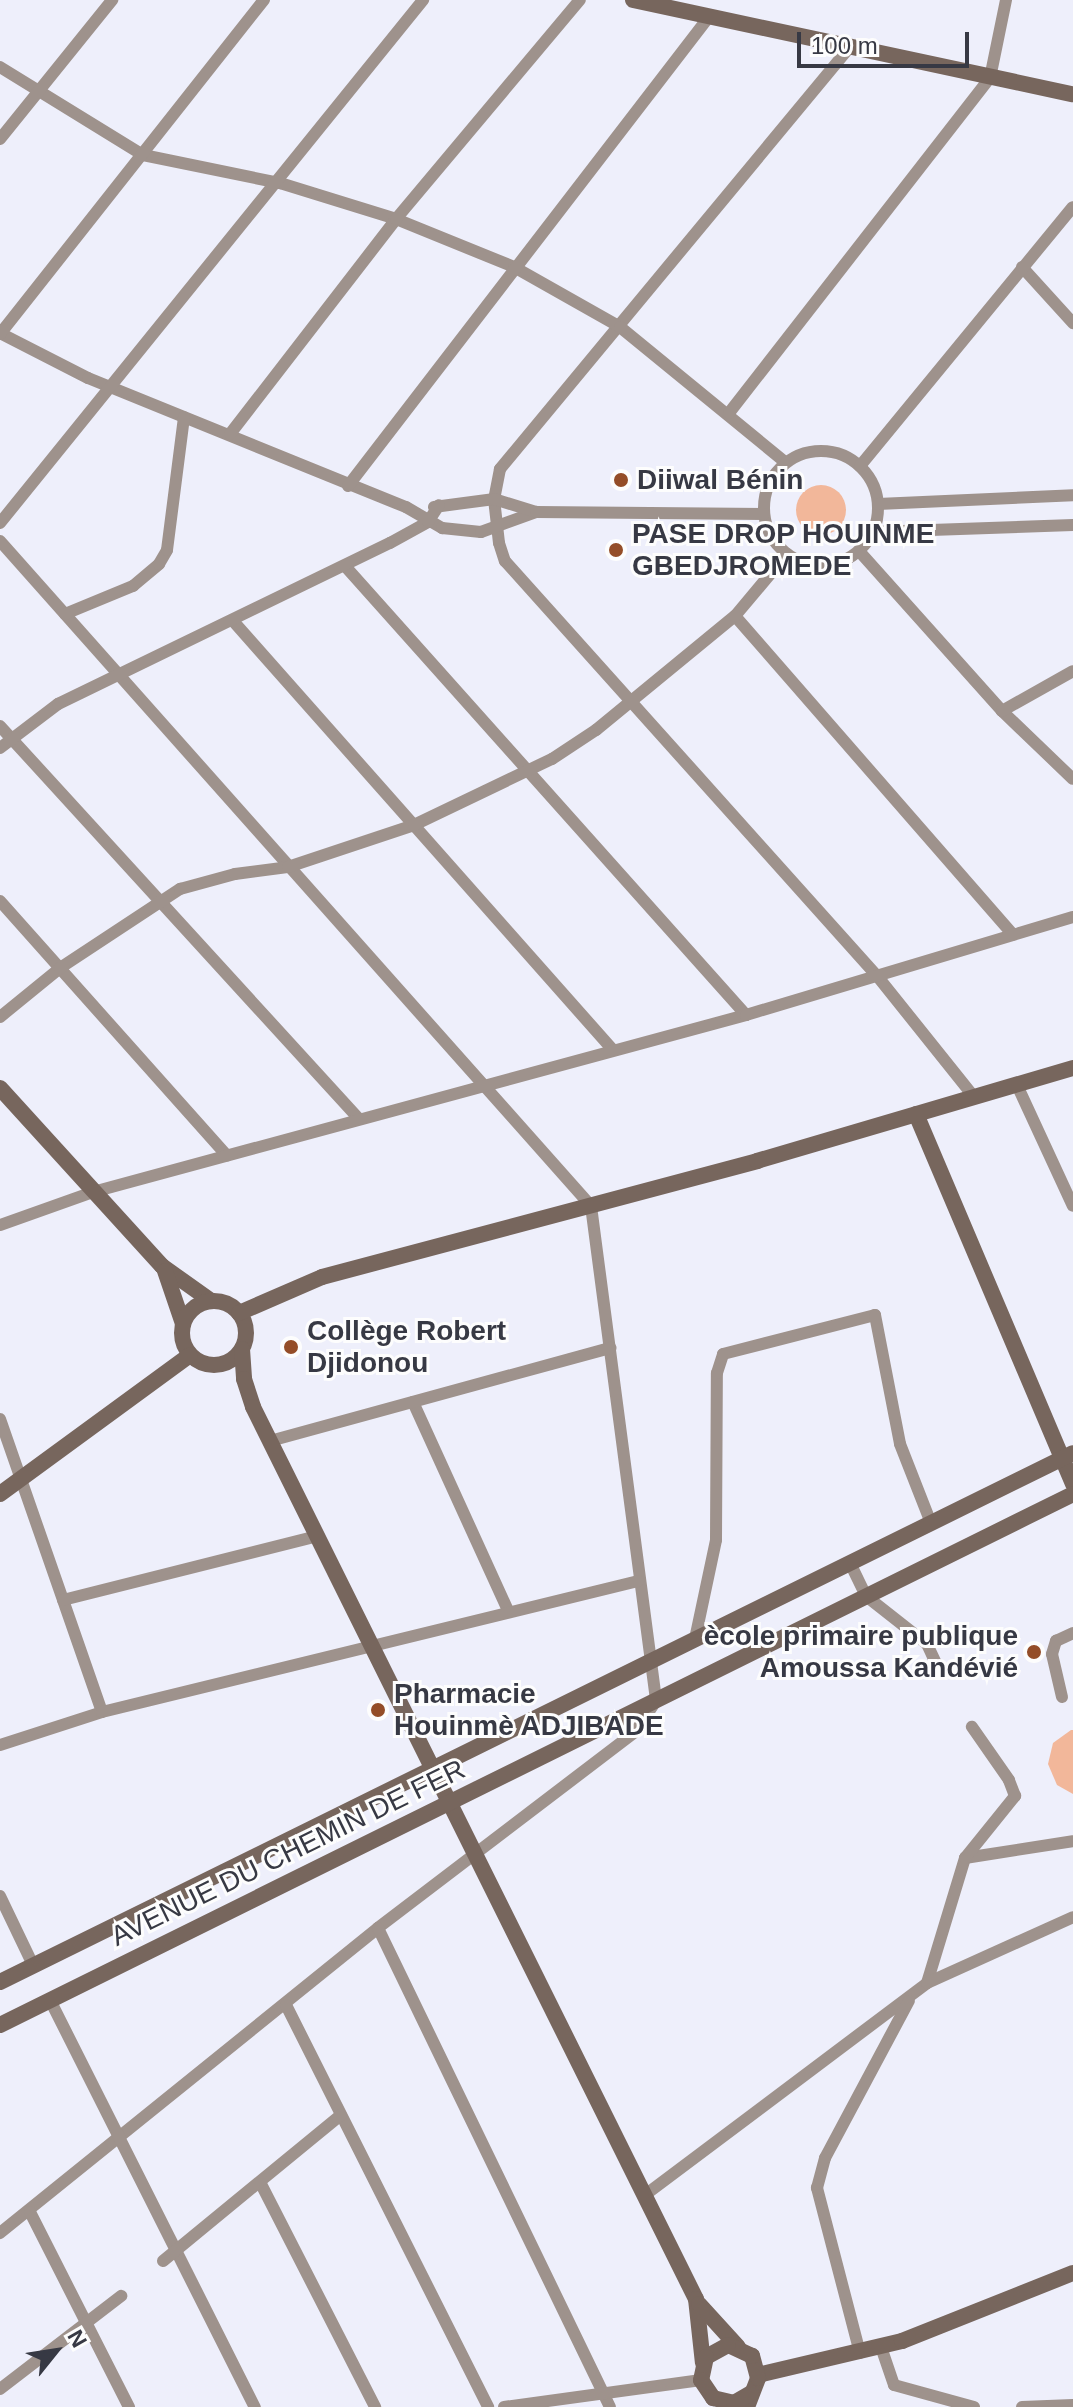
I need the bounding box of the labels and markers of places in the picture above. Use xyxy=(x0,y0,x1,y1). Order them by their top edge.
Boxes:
place label: Diiwal Bénin xyxy=(637,463,803,497)
marker: Diiwal Bénin xyxy=(612,471,630,489)
place label: PASE DROP HOUINME GBEDJROMEDE xyxy=(632,517,935,583)
marker: PASE DROP HOUINME GBEDJROMEDE xyxy=(607,541,625,559)
place label: Collège Robert Djidonou xyxy=(307,1314,506,1380)
marker: Collège Robert Djidonou xyxy=(282,1338,300,1356)
place label: ècole primaire publique Amoussa Kandévié xyxy=(704,1619,1018,1685)
marker: ècole primaire publique Amoussa Kandévié xyxy=(1025,1643,1043,1661)
place label: Pharmacie Houinmè ADJIBADE xyxy=(394,1677,665,1743)
marker: Pharmacie Houinmè ADJIBADE xyxy=(369,1701,387,1719)

